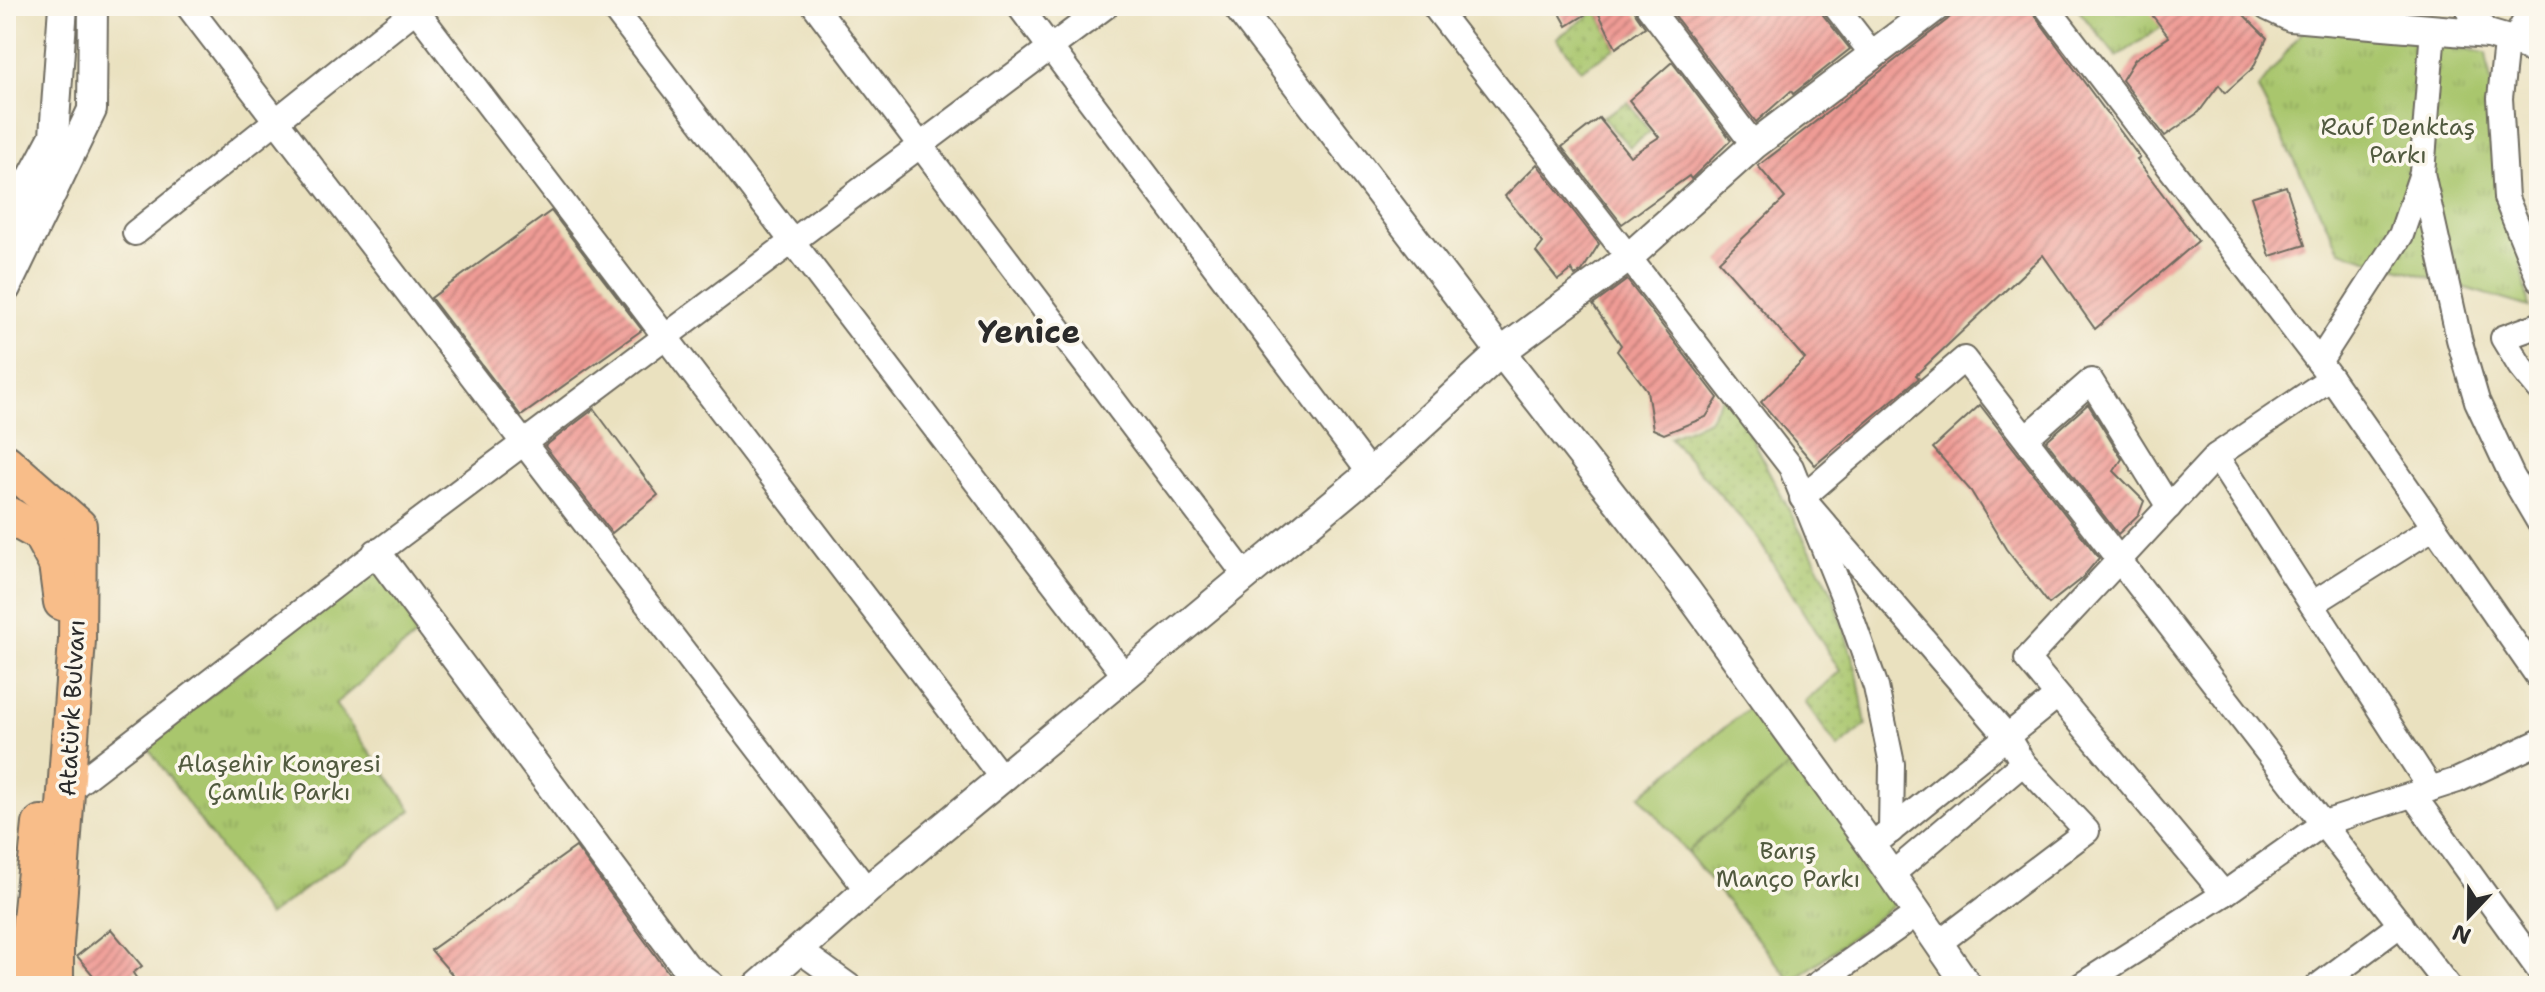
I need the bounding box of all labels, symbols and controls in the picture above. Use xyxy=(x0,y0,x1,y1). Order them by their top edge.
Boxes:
park label: Rauf Denktaş Parkı xyxy=(2320,111,2476,171)
district label: Yenice xyxy=(978,310,1080,353)
street label: Atatürk Bulvarı xyxy=(51,619,93,797)
park label: Alaşehir Kongresi Çamlık Parkı xyxy=(177,748,381,808)
park label: Barış Manço Parkı xyxy=(1716,835,1860,895)
north arrow xyxy=(2429,876,2509,956)
text: N xyxy=(2448,917,2475,951)

